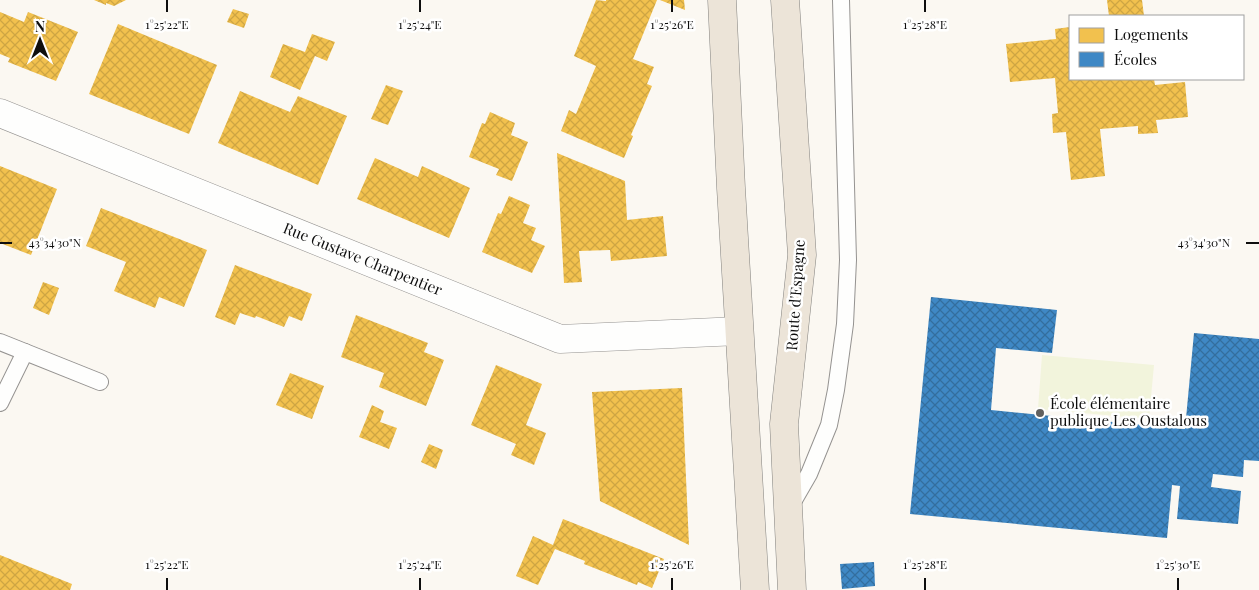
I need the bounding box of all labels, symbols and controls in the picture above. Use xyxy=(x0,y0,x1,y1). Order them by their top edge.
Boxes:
north arrow xyxy=(15,15,65,65)
legend xyxy=(1069,15,1244,80)
text: 1°25'22"E xyxy=(145,16,189,32)
text: 1°25'24"E xyxy=(398,16,442,32)
text: 1°25'26"E xyxy=(650,16,694,32)
text: 1°25'28"E xyxy=(903,16,947,32)
text: N xyxy=(35,17,45,36)
text: Logements xyxy=(1114,24,1188,44)
text: Écoles xyxy=(1114,49,1157,69)
street label: Rue Gustave Charpentier xyxy=(281,217,446,300)
text: 43°34'30"N xyxy=(29,234,82,250)
text: 43°34'30"N xyxy=(1178,234,1231,250)
street label: Route d'Espagne xyxy=(781,239,809,351)
place label: École élémentaire publique Les Oustalous xyxy=(1050,393,1207,430)
marker: École élémentaire publique Les Oustalous xyxy=(1034,407,1046,419)
text: 1°25'22"E xyxy=(145,556,189,572)
text: 1°25'24"E xyxy=(398,556,442,572)
text: 1°25'26"E xyxy=(650,556,694,572)
text: 1°25'28"E xyxy=(903,556,947,572)
text: 1°25'30"E xyxy=(1156,556,1200,572)

